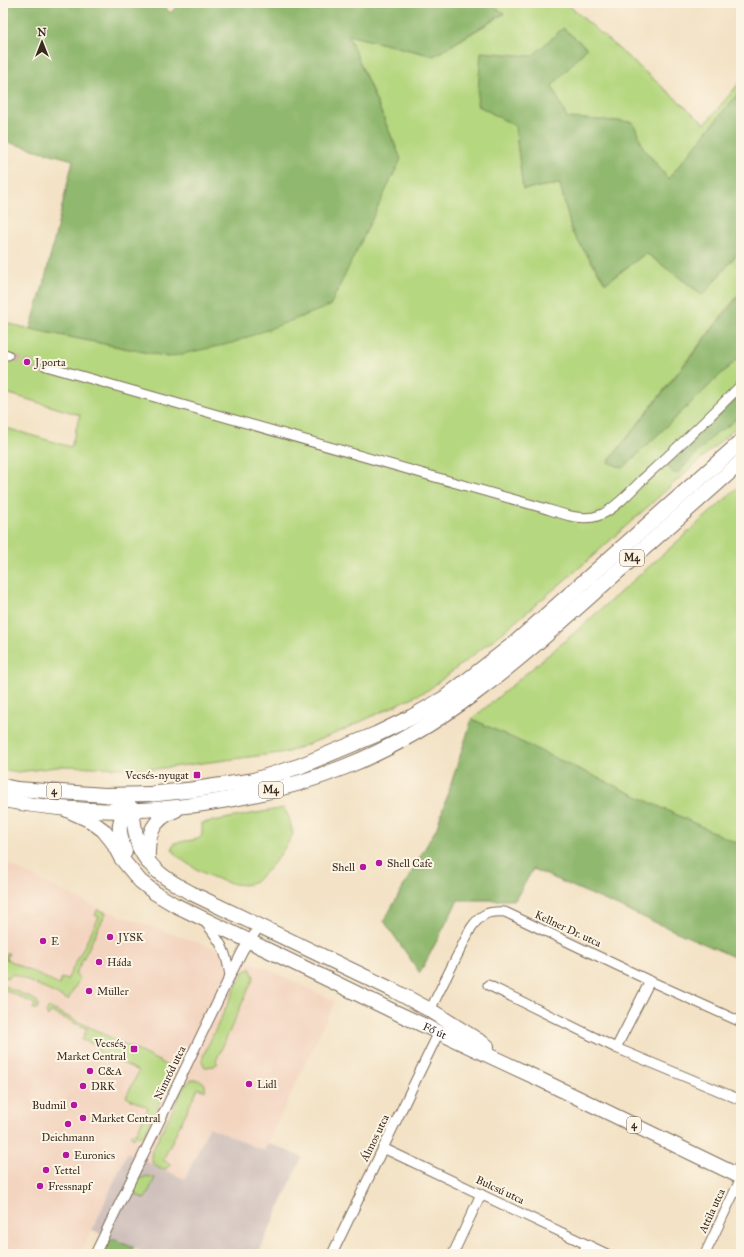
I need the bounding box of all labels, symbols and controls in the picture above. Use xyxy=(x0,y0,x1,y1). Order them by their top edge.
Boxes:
north arrow xyxy=(22,22,62,62)
text: N xyxy=(37,26,47,39)
place label: J porta xyxy=(34,356,66,370)
marker: J porta xyxy=(22,357,32,367)
road number: M4 xyxy=(620,550,644,566)
place label: Vecsés-nyugat xyxy=(124,769,189,782)
marker: Vecsés-nyugat xyxy=(192,770,202,780)
road number: M4 xyxy=(259,782,283,798)
road number: 4 xyxy=(47,783,61,799)
place label: Shell Cafe xyxy=(387,857,433,870)
marker: Shell Cafe xyxy=(374,858,384,868)
place label: Shell xyxy=(332,861,355,874)
marker: Shell xyxy=(358,862,368,872)
street label: Kellner Dr. utca xyxy=(533,908,603,950)
place label: JYSK xyxy=(117,931,145,945)
marker: JYSK xyxy=(105,932,115,942)
place label: E xyxy=(51,935,59,948)
marker: E xyxy=(38,936,48,946)
place label: Háda xyxy=(107,956,132,969)
marker: Háda xyxy=(94,957,104,967)
place label: Müller xyxy=(97,985,130,998)
marker: Müller xyxy=(84,986,94,996)
street label: Fő út xyxy=(421,1019,449,1042)
place label: Vecsés, Market Central xyxy=(56,1037,126,1063)
marker: Vecsés, Market Central xyxy=(129,1044,139,1054)
street label: Nimród utca xyxy=(151,1044,189,1102)
place label: C&A xyxy=(98,1065,123,1078)
marker: C&A xyxy=(85,1066,95,1076)
place label: Lidl xyxy=(257,1078,277,1091)
marker: Lidl xyxy=(244,1079,254,1089)
place label: DRK xyxy=(91,1080,116,1093)
marker: DRK xyxy=(78,1081,88,1091)
place label: Budmil xyxy=(32,1099,66,1112)
marker: Budmil xyxy=(69,1100,79,1110)
place label: Market Central xyxy=(91,1112,161,1125)
street label: Álmos utca xyxy=(358,1112,392,1165)
marker: Market Central xyxy=(78,1113,88,1123)
road number: 4 xyxy=(627,1117,641,1133)
marker: Deichmann xyxy=(63,1119,73,1129)
place label: Deichmann xyxy=(42,1131,94,1144)
place label: Euronics xyxy=(74,1149,115,1162)
marker: Euronics xyxy=(61,1150,71,1160)
place label: Yettel xyxy=(54,1164,80,1177)
marker: Yettel xyxy=(41,1165,51,1175)
street label: Bulcsú utca xyxy=(474,1173,527,1207)
place label: Fressnapf xyxy=(48,1180,94,1193)
marker: Fressnapf xyxy=(35,1181,45,1191)
street label: Attila utca xyxy=(696,1187,728,1236)

